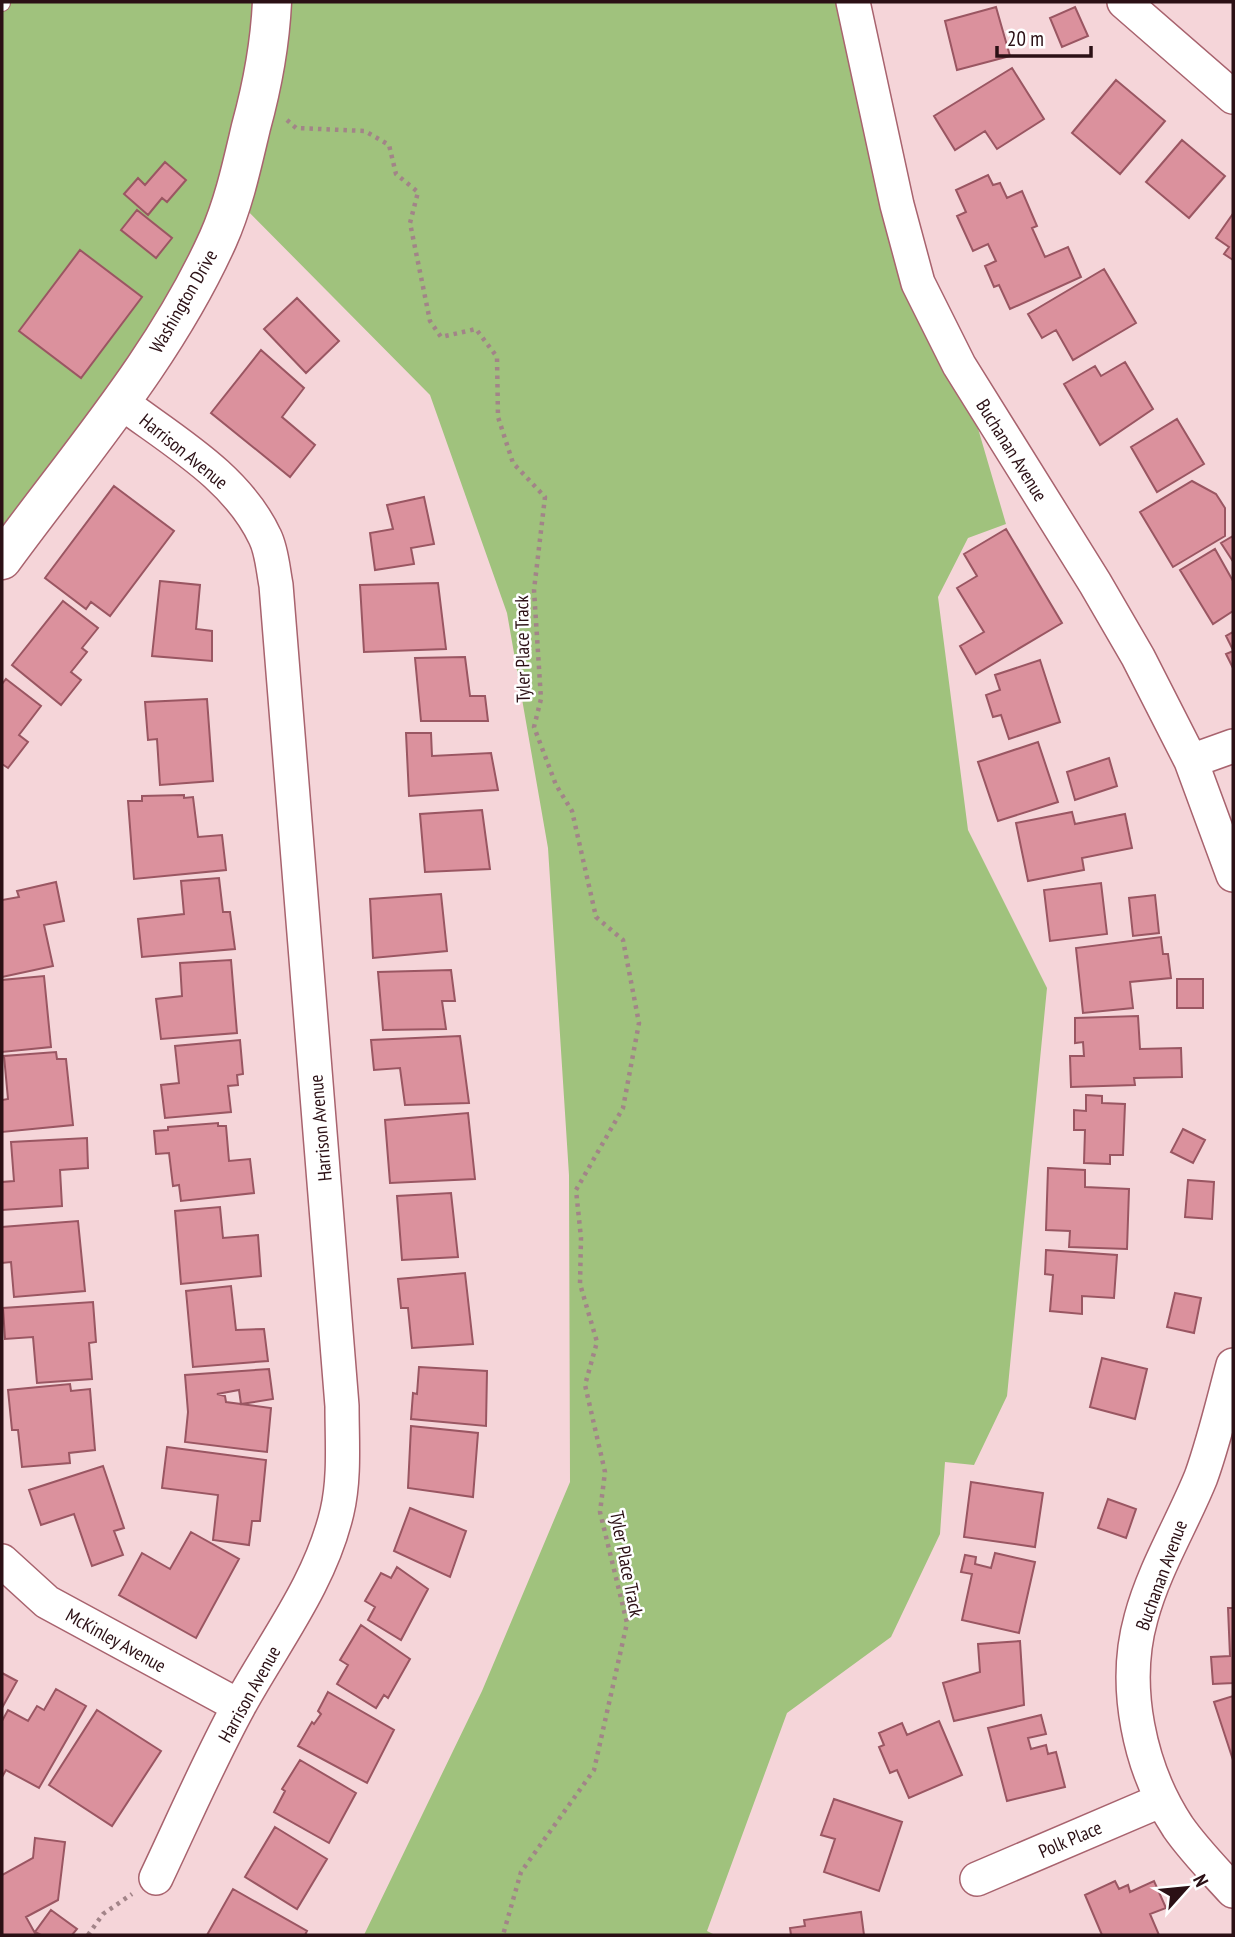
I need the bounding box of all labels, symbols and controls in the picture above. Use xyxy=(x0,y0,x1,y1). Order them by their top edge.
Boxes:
scale bar xyxy=(997,14,1092,58)
text: 20 m xyxy=(1007,25,1044,52)
street label: Washington Drive xyxy=(144,245,222,357)
street label: Buchanan Avenue xyxy=(971,395,1053,506)
street label: Harrison Avenue xyxy=(135,408,233,494)
street label: Tyler Place Track xyxy=(509,594,535,703)
street label: Harrison Avenue xyxy=(303,1074,337,1182)
street label: Tyler Place Track xyxy=(605,1509,649,1620)
street label: Buchanan Avenue xyxy=(1130,1516,1192,1634)
street label: McKinley Avenue xyxy=(62,1603,170,1677)
street label: Harrison Avenue xyxy=(213,1641,285,1747)
street label: Polk Place xyxy=(1035,1815,1105,1863)
north arrow xyxy=(1151,1853,1221,1923)
text: N xyxy=(1188,1870,1214,1890)

